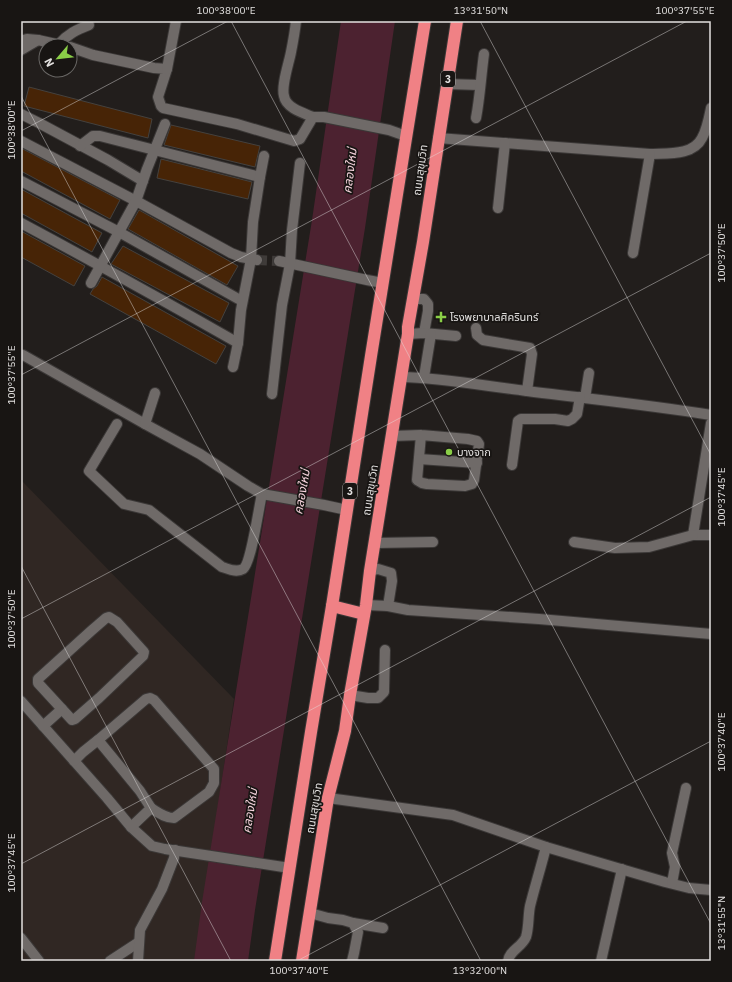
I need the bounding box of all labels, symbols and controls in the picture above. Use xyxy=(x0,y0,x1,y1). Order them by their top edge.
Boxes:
text: 100°38'00"E xyxy=(196,4,256,17)
text: 13°31'50"N xyxy=(454,4,508,17)
text: 100°37'55"E xyxy=(655,4,715,17)
north arrow xyxy=(38,38,78,78)
text: N xyxy=(41,56,57,69)
road number: 3 xyxy=(441,71,455,87)
text: 100°38'00"E xyxy=(5,100,18,160)
street label: ถนนสุขุมวิท xyxy=(409,144,431,196)
water label: คลองใหม่ xyxy=(339,145,360,194)
text: 100°37'50"E xyxy=(715,223,728,283)
place label: โรงพยาบาลศิครินทร์ xyxy=(450,310,539,324)
marker: โรงพยาบาลศิครินทร์ xyxy=(435,311,447,323)
text: 100°37'55"E xyxy=(5,345,18,405)
place label: บางจาก xyxy=(457,445,491,459)
marker: บางจาก xyxy=(444,447,454,457)
street label: ถนนสุขุมวิท xyxy=(359,464,381,516)
water label: คลองใหม่ xyxy=(290,466,313,516)
text: 100°37'45"E xyxy=(715,467,728,527)
road number: 3 xyxy=(343,483,357,499)
text: 100°37'50"E xyxy=(5,589,18,649)
text: 100°37'40"E xyxy=(715,712,728,772)
street label: ถนนสุขุมวิท xyxy=(303,782,325,834)
water label: คลองใหม่ xyxy=(239,785,261,835)
text: 100°37'45"E xyxy=(5,833,18,893)
text: 13°31'55"N xyxy=(715,896,728,950)
text: 100°37'40"E xyxy=(269,964,329,977)
text: 13°32'00"N xyxy=(453,964,507,977)

